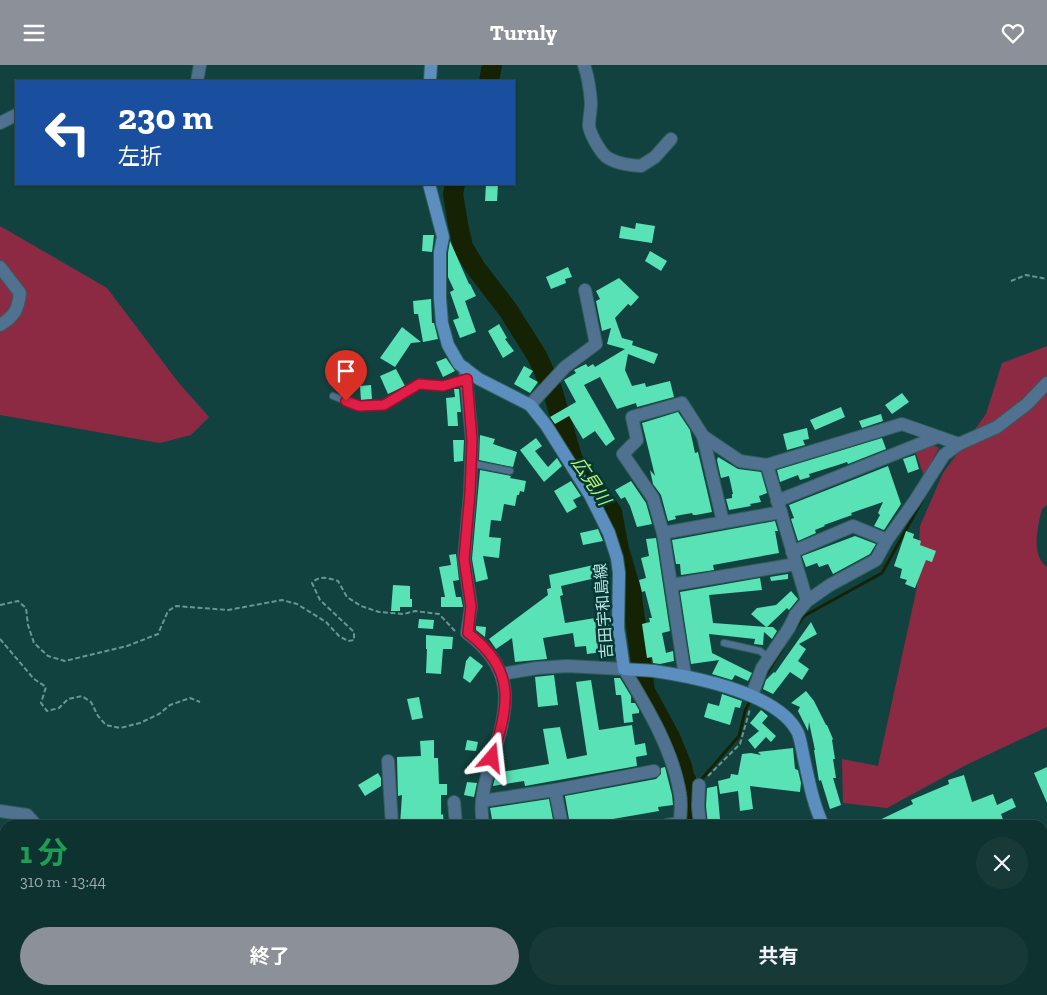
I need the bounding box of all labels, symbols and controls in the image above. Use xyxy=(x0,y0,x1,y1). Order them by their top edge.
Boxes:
icon: menu xyxy=(20,19,48,47)
text: Turnly xyxy=(490,19,557,46)
icon: heart xyxy=(999,19,1027,47)
text: 230 m xyxy=(118,96,213,138)
icon: left xyxy=(35,100,100,165)
text: 左折 xyxy=(118,143,162,170)
pin xyxy=(325,350,367,401)
icon: arrive xyxy=(332,357,360,385)
water label: 広見川 xyxy=(567,452,616,511)
street label: 吉田宇和島線 xyxy=(591,562,616,660)
position arrow xyxy=(465,731,517,783)
text: 1 分 xyxy=(20,835,68,871)
button: close xyxy=(976,837,1028,889)
text: 310 m · 13:44 xyxy=(20,872,106,891)
button: 終了 xyxy=(20,927,519,985)
button: 共有 xyxy=(529,927,1028,985)

